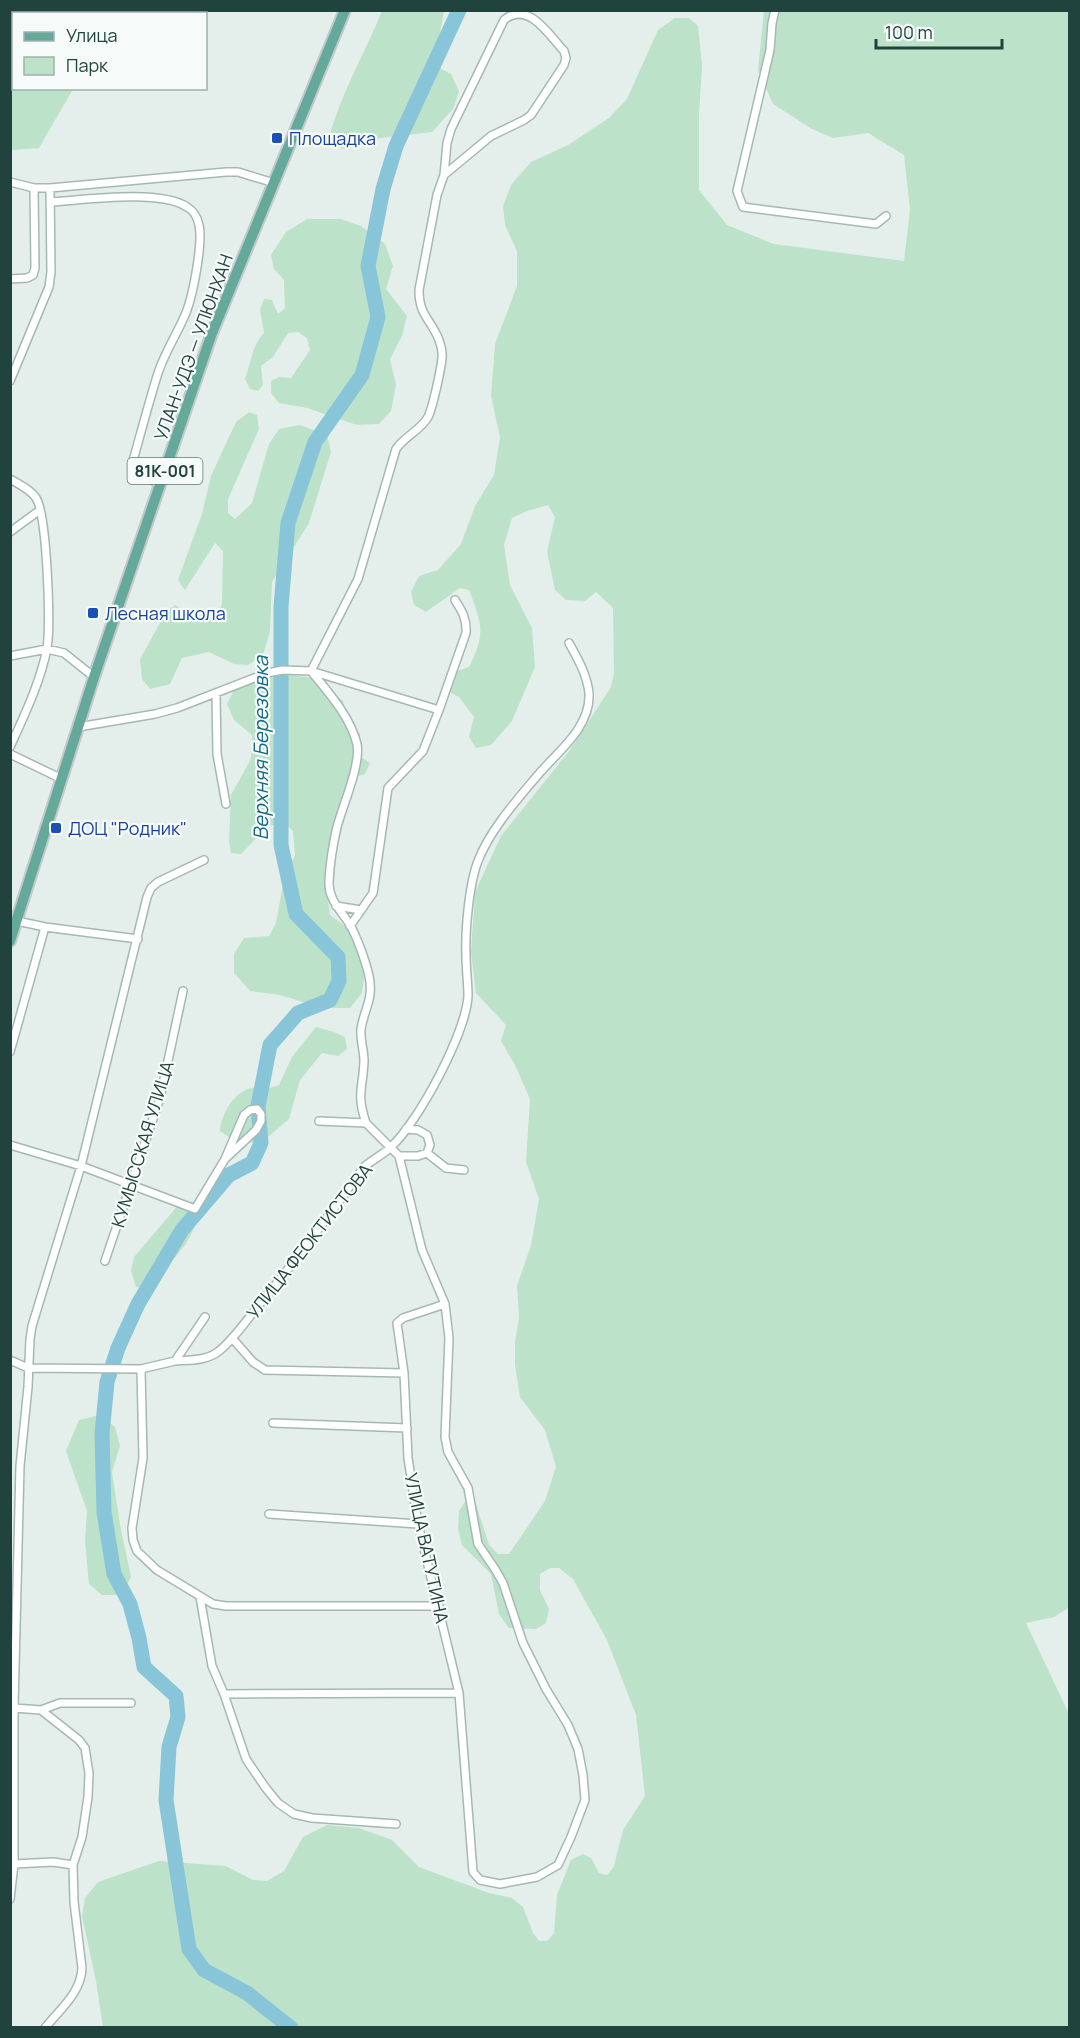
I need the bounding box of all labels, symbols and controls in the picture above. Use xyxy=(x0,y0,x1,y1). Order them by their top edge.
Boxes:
legend xyxy=(12,12,207,90)
scale bar xyxy=(876,12,1002,50)
text: 100 m xyxy=(885,20,933,44)
text: Улица xyxy=(66,23,118,47)
text: Парк xyxy=(66,53,109,77)
place label: Площадка xyxy=(289,126,376,150)
marker: Площадка xyxy=(270,131,284,145)
street label: УЛАН-УДЭ — УЛЮНХАН xyxy=(148,250,238,444)
road number: 81К-001 xyxy=(128,458,202,484)
place label: Лесная школа xyxy=(105,601,226,625)
marker: Лесная школа xyxy=(86,606,100,620)
water label: Верхняя Березовка xyxy=(247,655,274,840)
place label: ДОЦ "Родник" xyxy=(68,816,187,840)
marker: ДОЦ "Родник" xyxy=(49,821,63,835)
street label: КУМЫССКАЯ УЛИЦА xyxy=(105,1057,179,1230)
street label: УЛИЦА ФЕОКТИСТОВА xyxy=(241,1158,378,1324)
street label: УЛИЦА ВАТУТИНА xyxy=(399,1470,455,1626)

